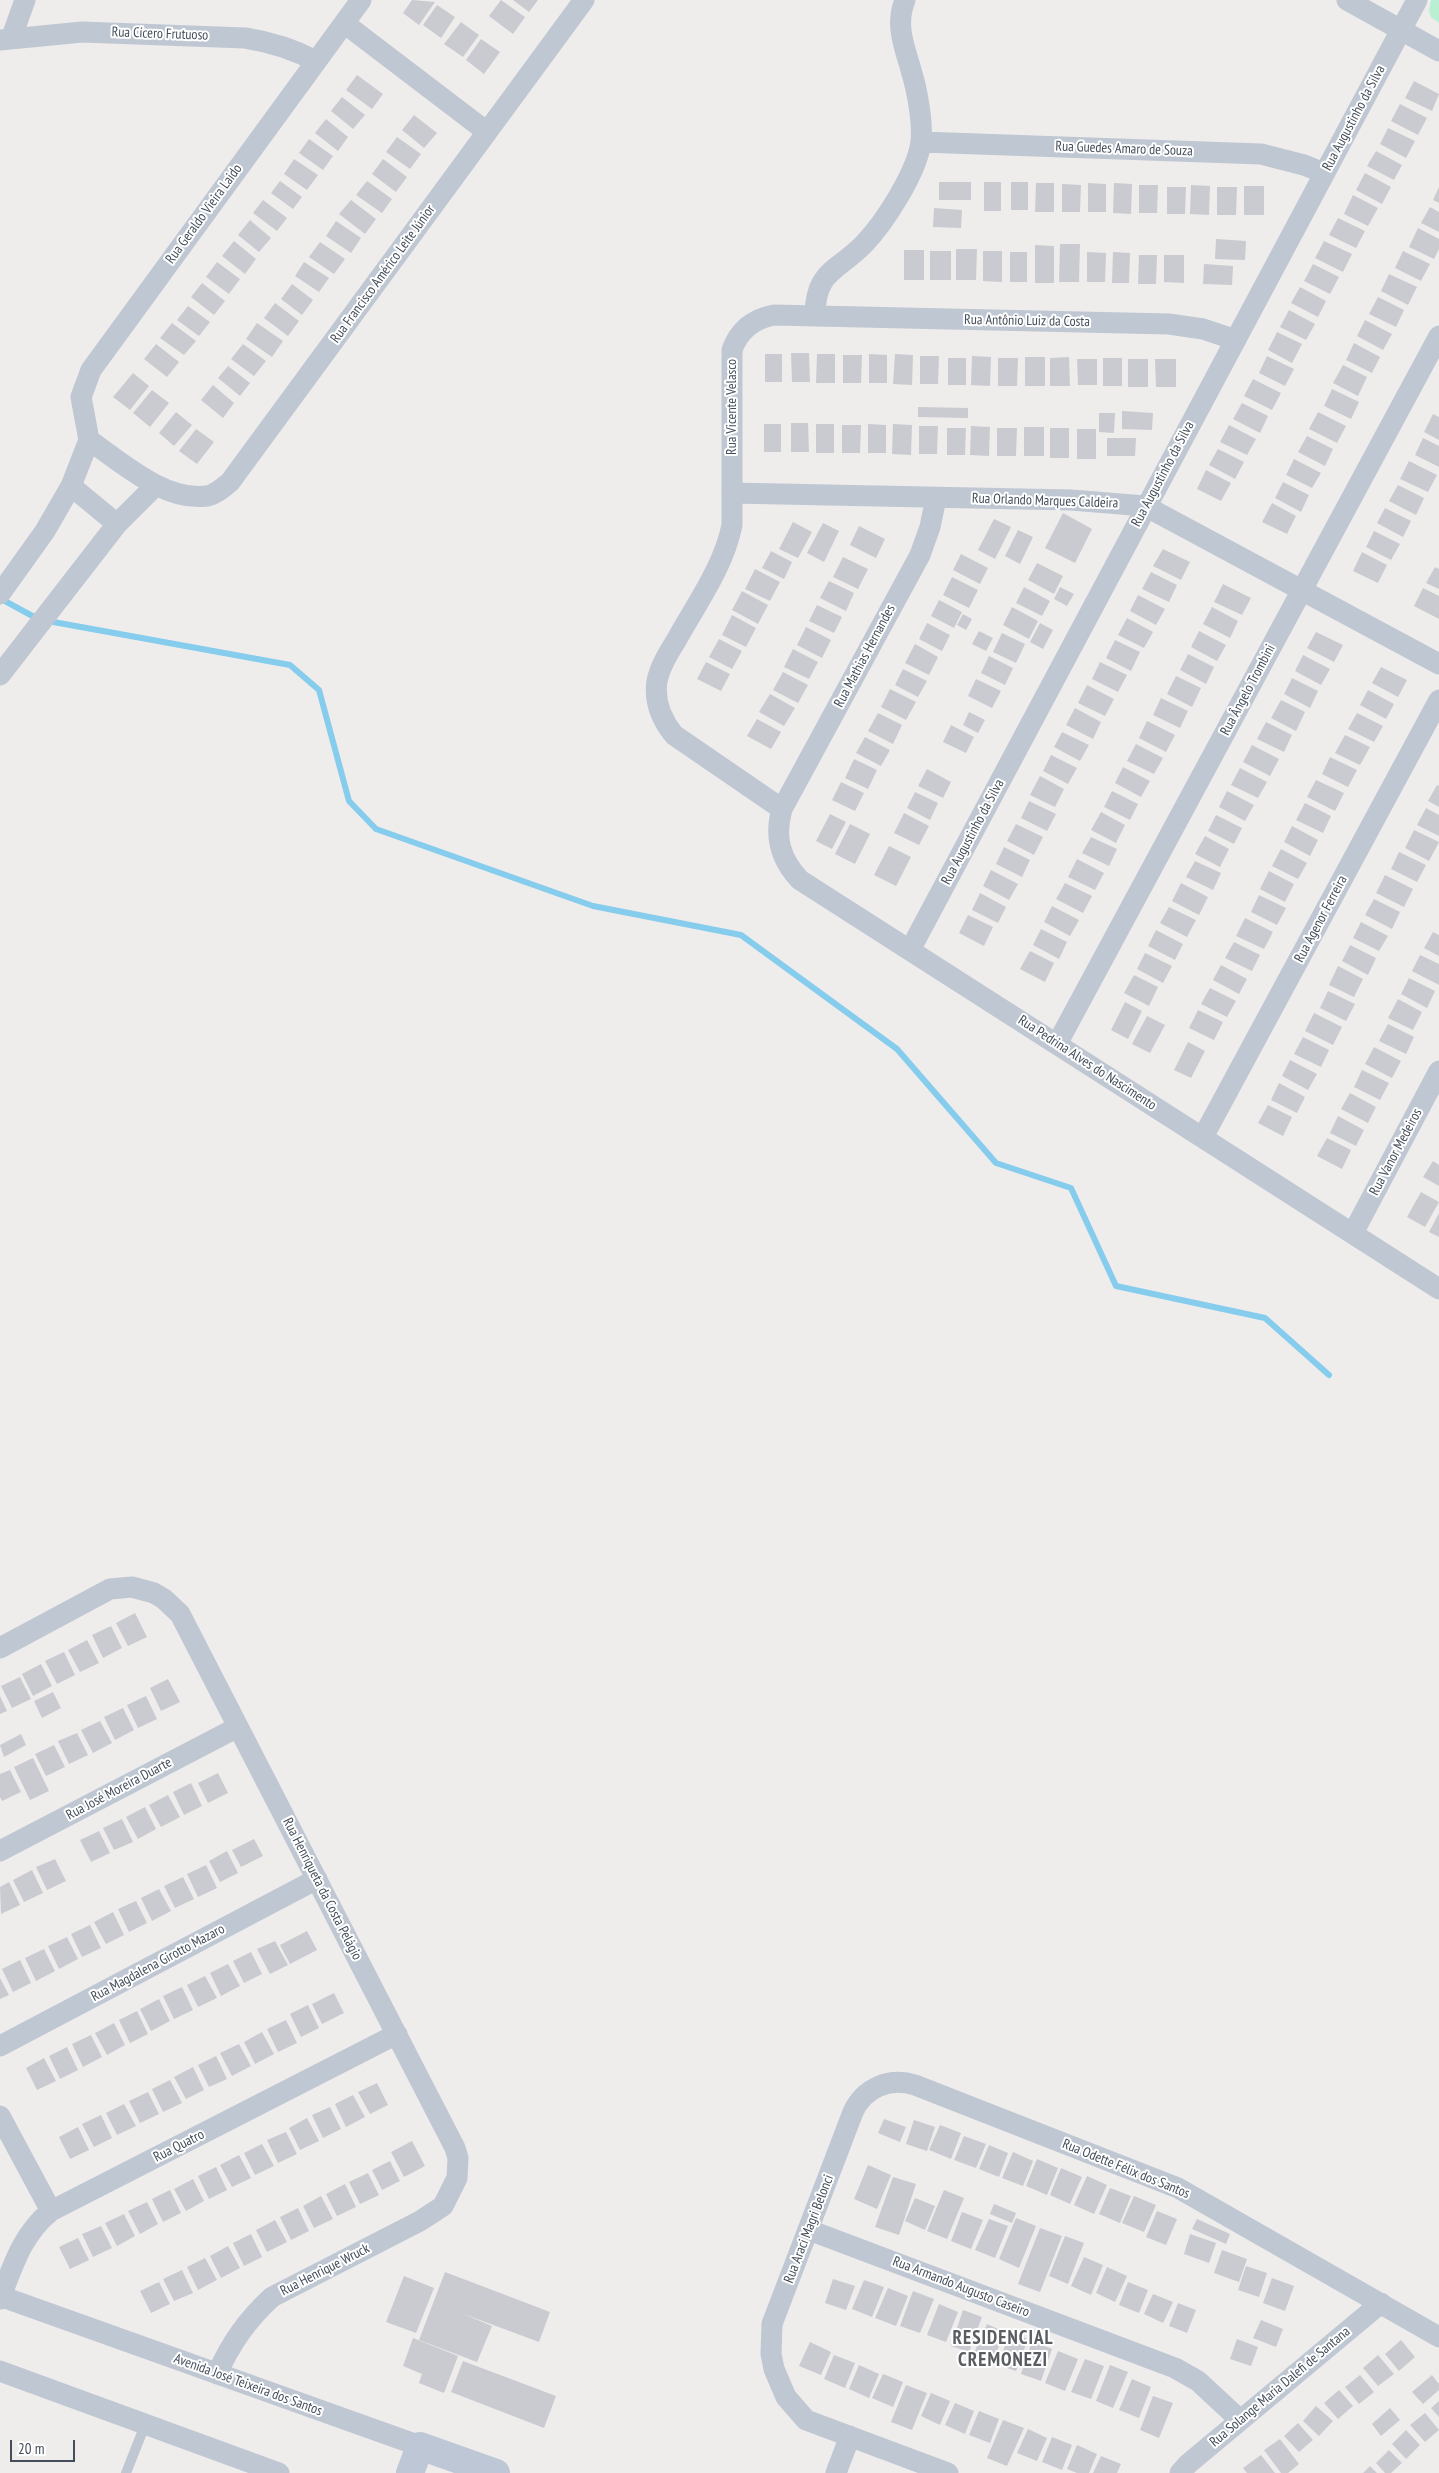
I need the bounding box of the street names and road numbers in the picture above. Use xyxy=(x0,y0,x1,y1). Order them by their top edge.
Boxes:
street label: Rua Cícero Frutuoso xyxy=(111,24,209,44)
street label: Rua Augustinho da Silva xyxy=(1319,62,1389,174)
street label: Rua Guedes Amaro de Souza xyxy=(1055,138,1193,160)
street label: Rua Geraldo Vieira Laido xyxy=(162,161,246,267)
street label: Rua Francisco Américo Leite Júnior xyxy=(327,202,439,346)
street label: Rua Antônio Luiz da Costa xyxy=(964,312,1090,330)
street label: Rua Vicente Velasco xyxy=(724,359,740,455)
street label: Rua Augustinho da Silva xyxy=(1128,418,1198,530)
street label: Rua Orlando Marques Caldeira xyxy=(972,490,1118,512)
street label: Rua Mathias Hernandes xyxy=(831,602,899,710)
street label: Rua Ângelo Trombini xyxy=(1217,642,1279,738)
street label: Rua Augustinho da Silva xyxy=(938,776,1008,888)
street label: Rua Agenor Ferreira xyxy=(1291,873,1351,965)
street label: Rua Pedrina Alves do Nascimento xyxy=(1015,1012,1159,1114)
street label: Rua Vanor Medeiros xyxy=(1366,1106,1426,1198)
street label: Rua José Moreira Duarte xyxy=(63,1754,175,1824)
street label: Rua Henriqueta da Costa Pelágio xyxy=(279,1815,365,1963)
street label: Rua Magdalena Girotto Mazaro xyxy=(88,1921,228,2005)
street label: Rua Quatro xyxy=(151,2126,207,2166)
street label: Rua Odette Félix dos Santos xyxy=(1060,2136,1192,2202)
street label: Rua Araci Magri Belonci xyxy=(781,2172,837,2286)
street label: Rua Henrique Wruck xyxy=(278,2240,372,2300)
street label: Rua Armando Augusto Caseiro xyxy=(890,2253,1032,2321)
street label: Rua Solange Maria Dalefi de Santana xyxy=(1206,2323,1354,2451)
street label: Avenida José Teixeira dos Santos xyxy=(172,2350,324,2420)

